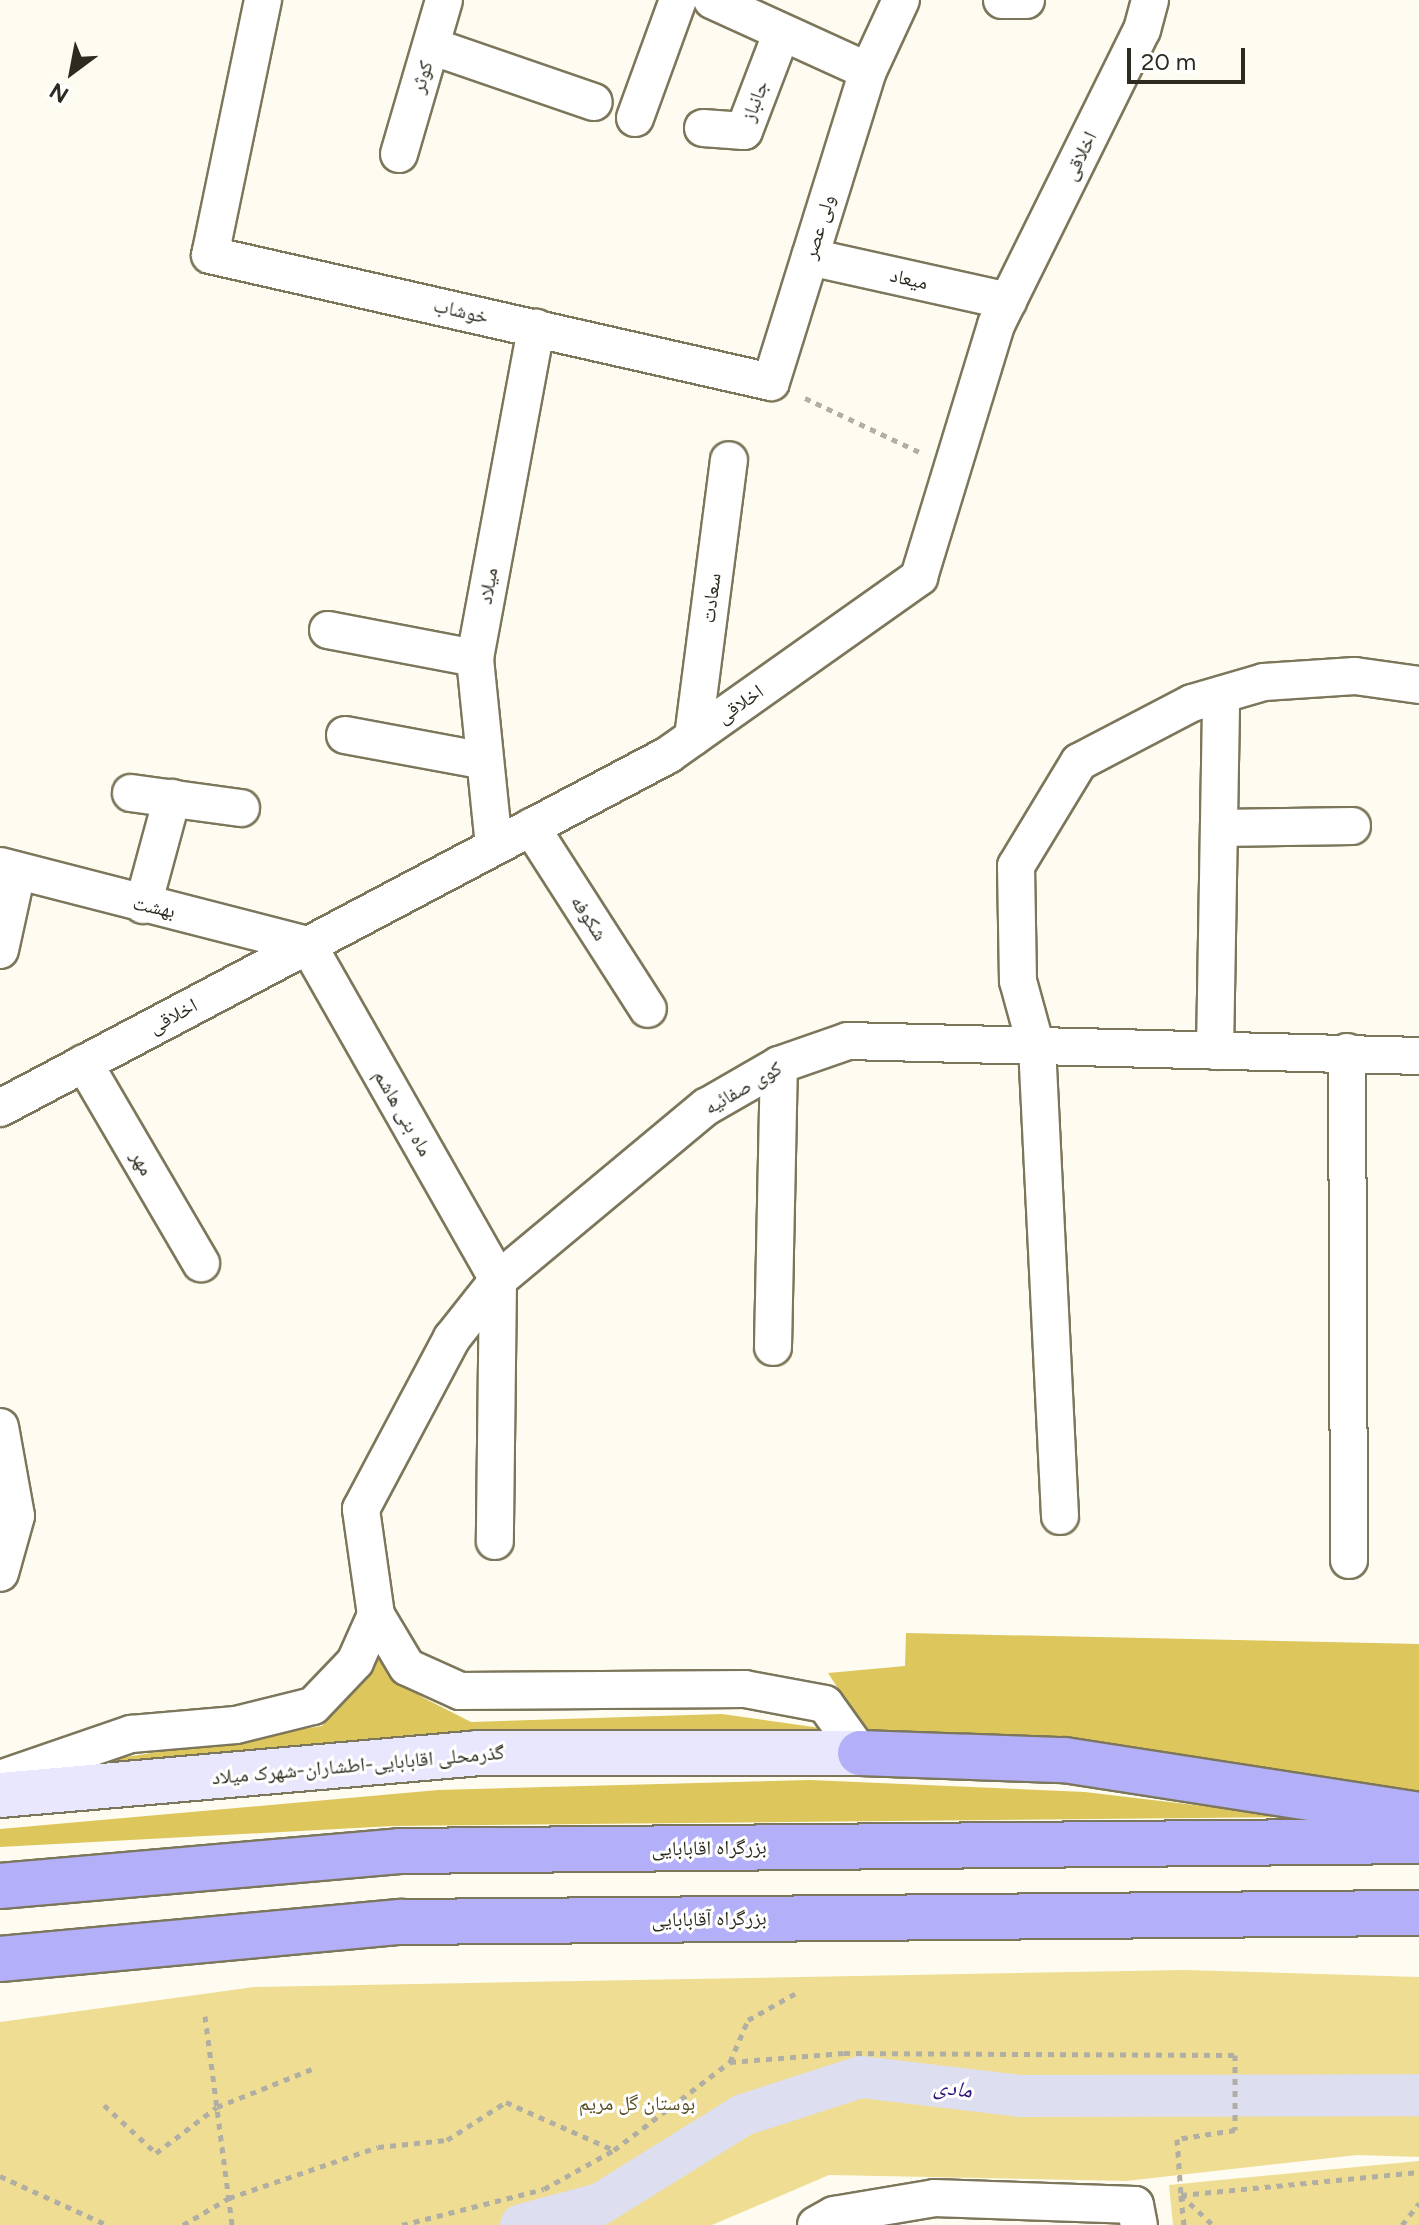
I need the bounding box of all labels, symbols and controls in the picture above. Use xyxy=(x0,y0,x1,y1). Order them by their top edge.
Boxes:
north arrow xyxy=(32,32,112,112)
scale bar xyxy=(1131,32,1249,82)
text: 20 m xyxy=(1141,47,1196,76)
street label: کوثر xyxy=(406,58,438,96)
text: N xyxy=(45,77,73,109)
street label: جانباز xyxy=(736,77,774,125)
street label: اخلاقی xyxy=(1058,127,1102,185)
street label: ولی عصر xyxy=(798,192,840,262)
street label: میعاد xyxy=(888,263,930,295)
street label: خوشاب xyxy=(431,293,491,329)
street label: میلاد xyxy=(473,566,503,606)
street label: سعادت xyxy=(696,572,726,624)
street label: اخلاقی xyxy=(712,679,768,729)
street label: بهشت xyxy=(131,891,177,923)
street label: شکوفه xyxy=(566,891,612,945)
street label: اخلاقی xyxy=(144,993,202,1039)
street label: کوی صفائیه xyxy=(700,1056,786,1120)
street label: ماه بنی هاشم xyxy=(369,1065,437,1161)
street label: مهر xyxy=(125,1146,159,1180)
street label: گذرمحلی اقابابایی-اطشاران-شهرک میلاد xyxy=(211,1740,505,1790)
street label: بزرگراه اقابابایی xyxy=(651,1835,767,1861)
street label: بزرگراه آقابابایی xyxy=(651,1906,767,1932)
water label: مادی xyxy=(932,2073,974,2103)
park label: بوستان گل مریم xyxy=(579,2091,695,2115)

